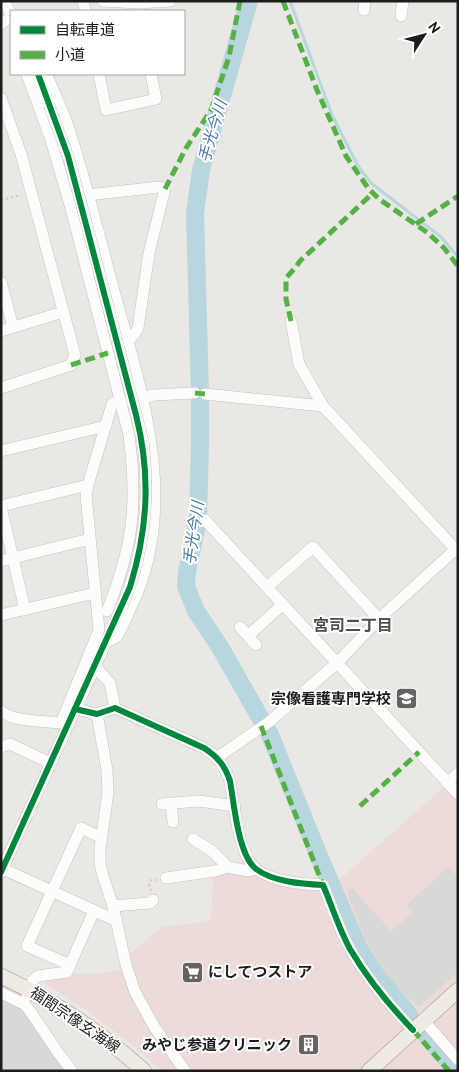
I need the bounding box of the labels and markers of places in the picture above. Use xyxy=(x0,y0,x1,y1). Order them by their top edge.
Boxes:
school or university icon: 宗像看護専門学校 xyxy=(395,687,419,711)
place label: 宗像看護専門学校 xyxy=(271,691,391,710)
supermarket icon: にしてつストア xyxy=(180,960,204,984)
place label: にしてつストア xyxy=(208,964,312,983)
building icon: みやじ参道クリニック xyxy=(296,1033,320,1057)
place label: みやじ参道クリニック xyxy=(142,1037,292,1056)

